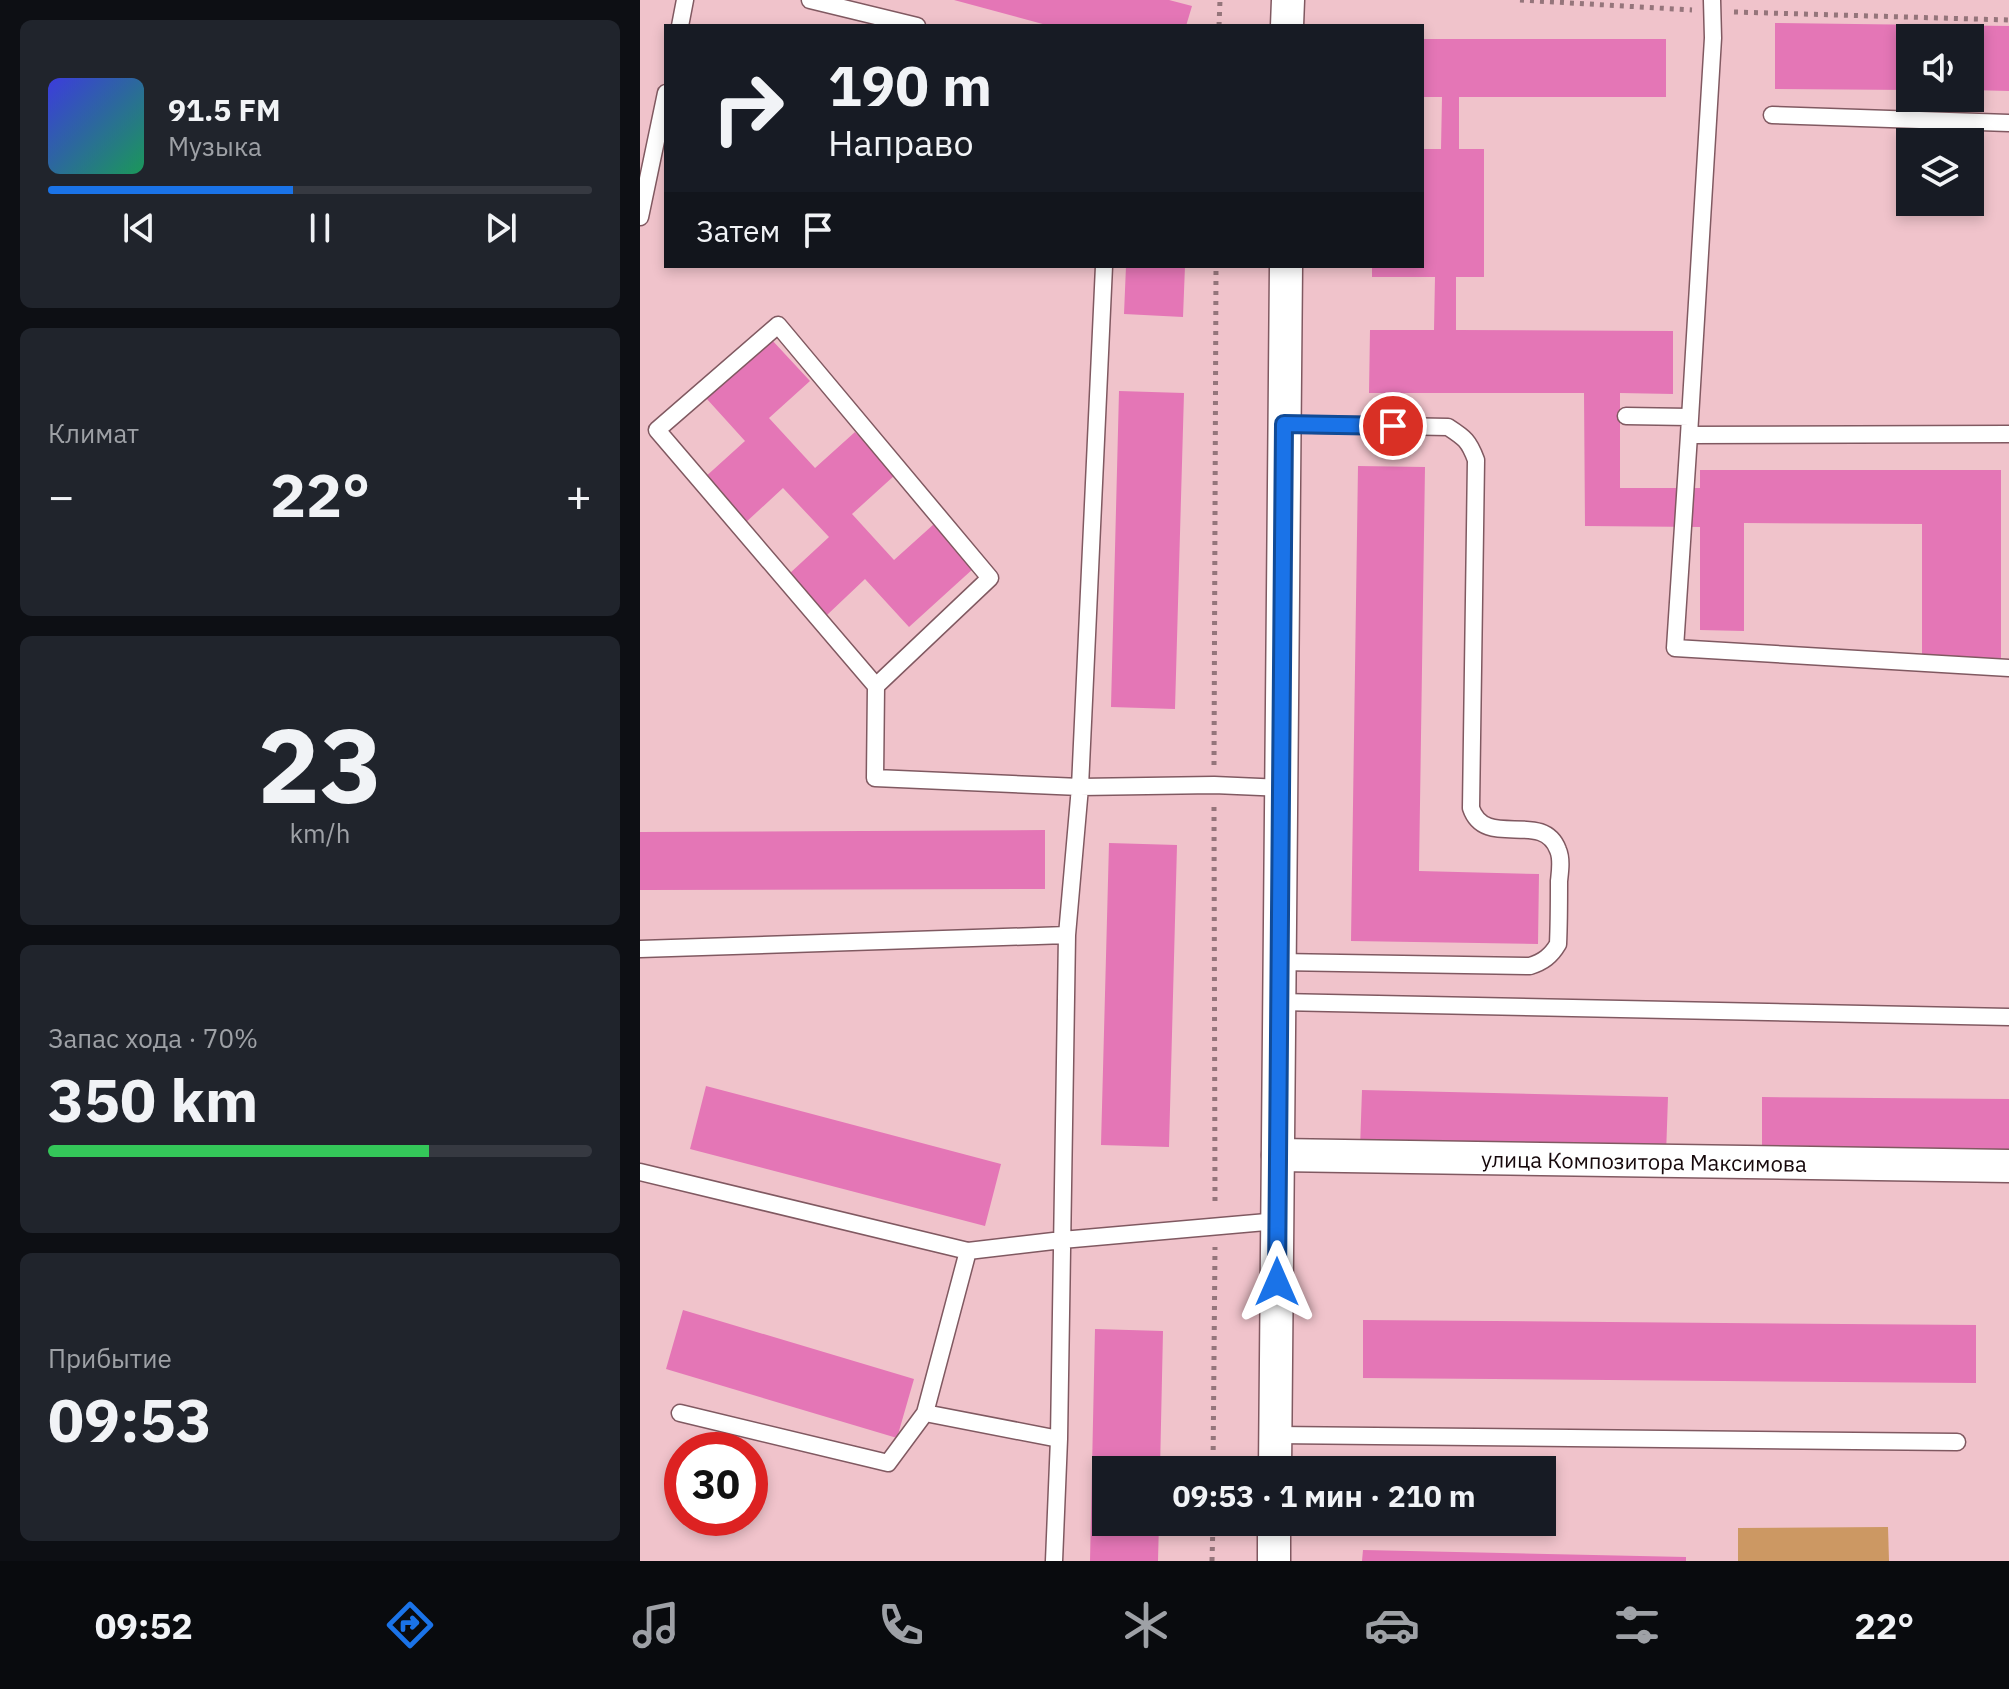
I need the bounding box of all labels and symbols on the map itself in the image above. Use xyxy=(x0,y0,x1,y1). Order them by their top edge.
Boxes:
pin xyxy=(1359,392,1427,460)
street label: улица Композитора Максимова xyxy=(1481,1144,1807,1177)
position arrow xyxy=(1235,1240,1319,1324)
speed limit sign: 30 xyxy=(664,1432,768,1536)

